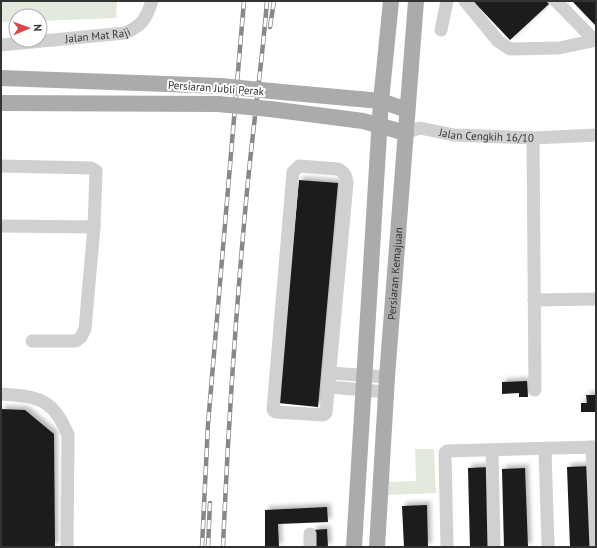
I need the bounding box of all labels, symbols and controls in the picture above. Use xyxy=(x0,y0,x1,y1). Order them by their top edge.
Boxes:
north arrow xyxy=(8,8,48,48)
text: N xyxy=(31,24,45,32)
street label: Jalan Mat Raji xyxy=(64,25,133,46)
street label: Persiaran Jubli Perak xyxy=(168,78,265,98)
street label: Jalan Cengkih 16/10 xyxy=(437,125,534,145)
street label: Persiaran Kemajuan xyxy=(384,227,406,320)

